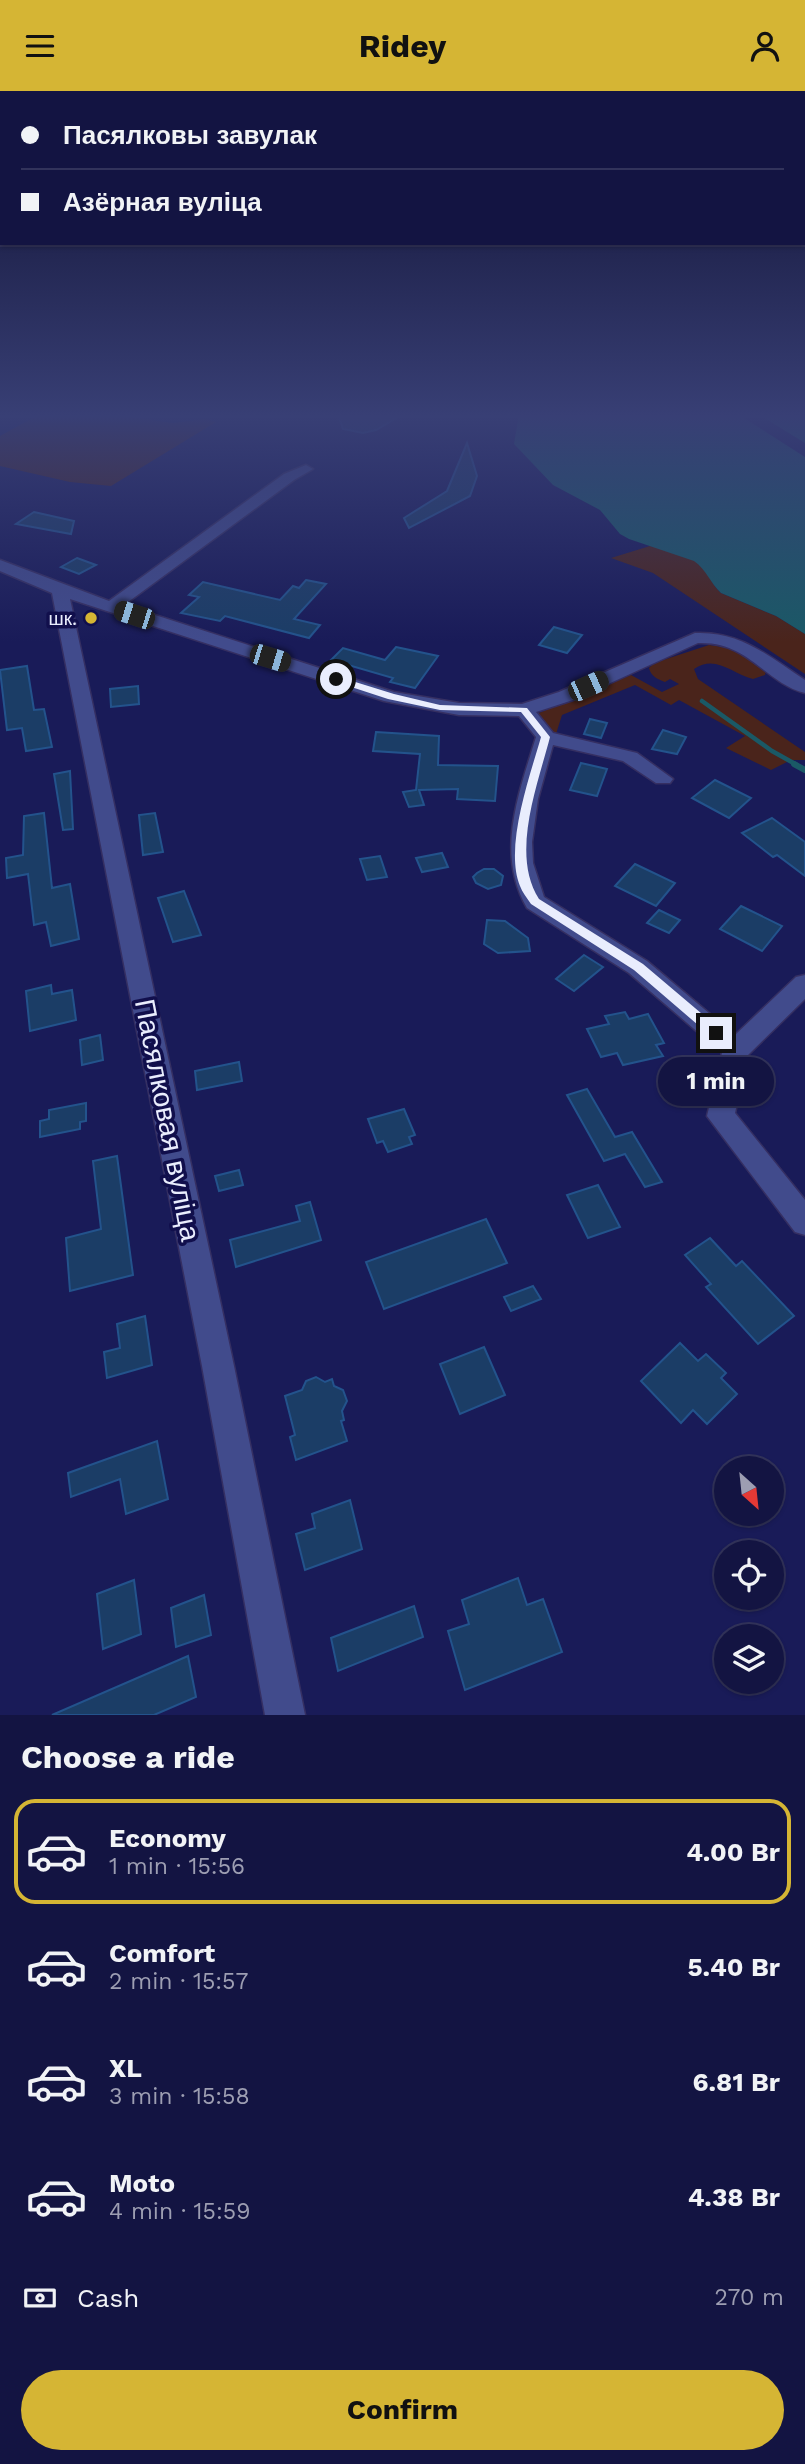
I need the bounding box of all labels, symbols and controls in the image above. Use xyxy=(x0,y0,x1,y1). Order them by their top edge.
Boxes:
icon: menu xyxy=(21,27,59,65)
text: Ridey xyxy=(359,27,446,65)
icon: person xyxy=(746,27,784,65)
text: Пасялковы завулак xyxy=(63,120,317,150)
text: Азёрная вуліца xyxy=(63,187,262,217)
car xyxy=(111,599,158,631)
place label: шк. xyxy=(48,607,77,630)
marker: шк. xyxy=(83,610,99,626)
car xyxy=(247,642,294,674)
route start xyxy=(320,663,352,695)
car xyxy=(565,668,612,704)
street label: Пасялковая вуліца xyxy=(128,996,207,1244)
route end xyxy=(700,1017,732,1049)
callout: 1 min xyxy=(658,1058,774,1107)
text: 1 min xyxy=(686,1068,746,1095)
north arrow xyxy=(714,1456,784,1526)
map controls xyxy=(714,1456,784,1694)
button: locate xyxy=(714,1540,784,1610)
button: layers xyxy=(714,1624,784,1694)
text: Choose a ride xyxy=(21,1738,235,1776)
icon: car xyxy=(25,1820,88,1883)
text: Economy xyxy=(109,1823,226,1853)
text: 4.00 Br xyxy=(686,1837,780,1867)
text: 1 min · 15:56 xyxy=(109,1853,245,1880)
icon: car xyxy=(25,1935,88,1998)
text: Comfort xyxy=(109,1938,215,1968)
text: 5.40 Br xyxy=(687,1952,780,1982)
text: 2 min · 15:57 xyxy=(109,1968,248,1995)
icon: car xyxy=(25,2050,88,2113)
text: XL xyxy=(109,2053,142,2083)
text: 6.81 Br xyxy=(693,2067,780,2097)
text: 3 min · 15:58 xyxy=(109,2083,250,2110)
icon: car xyxy=(25,2165,88,2228)
text: Moto xyxy=(109,2168,175,2198)
text: 4.38 Br xyxy=(688,2182,780,2212)
text: 4 min · 15:59 xyxy=(109,2198,250,2225)
icon: cash xyxy=(21,2279,59,2317)
text: Cash xyxy=(77,2283,139,2313)
text: 270 m xyxy=(715,2284,784,2311)
button: Confirm xyxy=(21,2370,784,2450)

